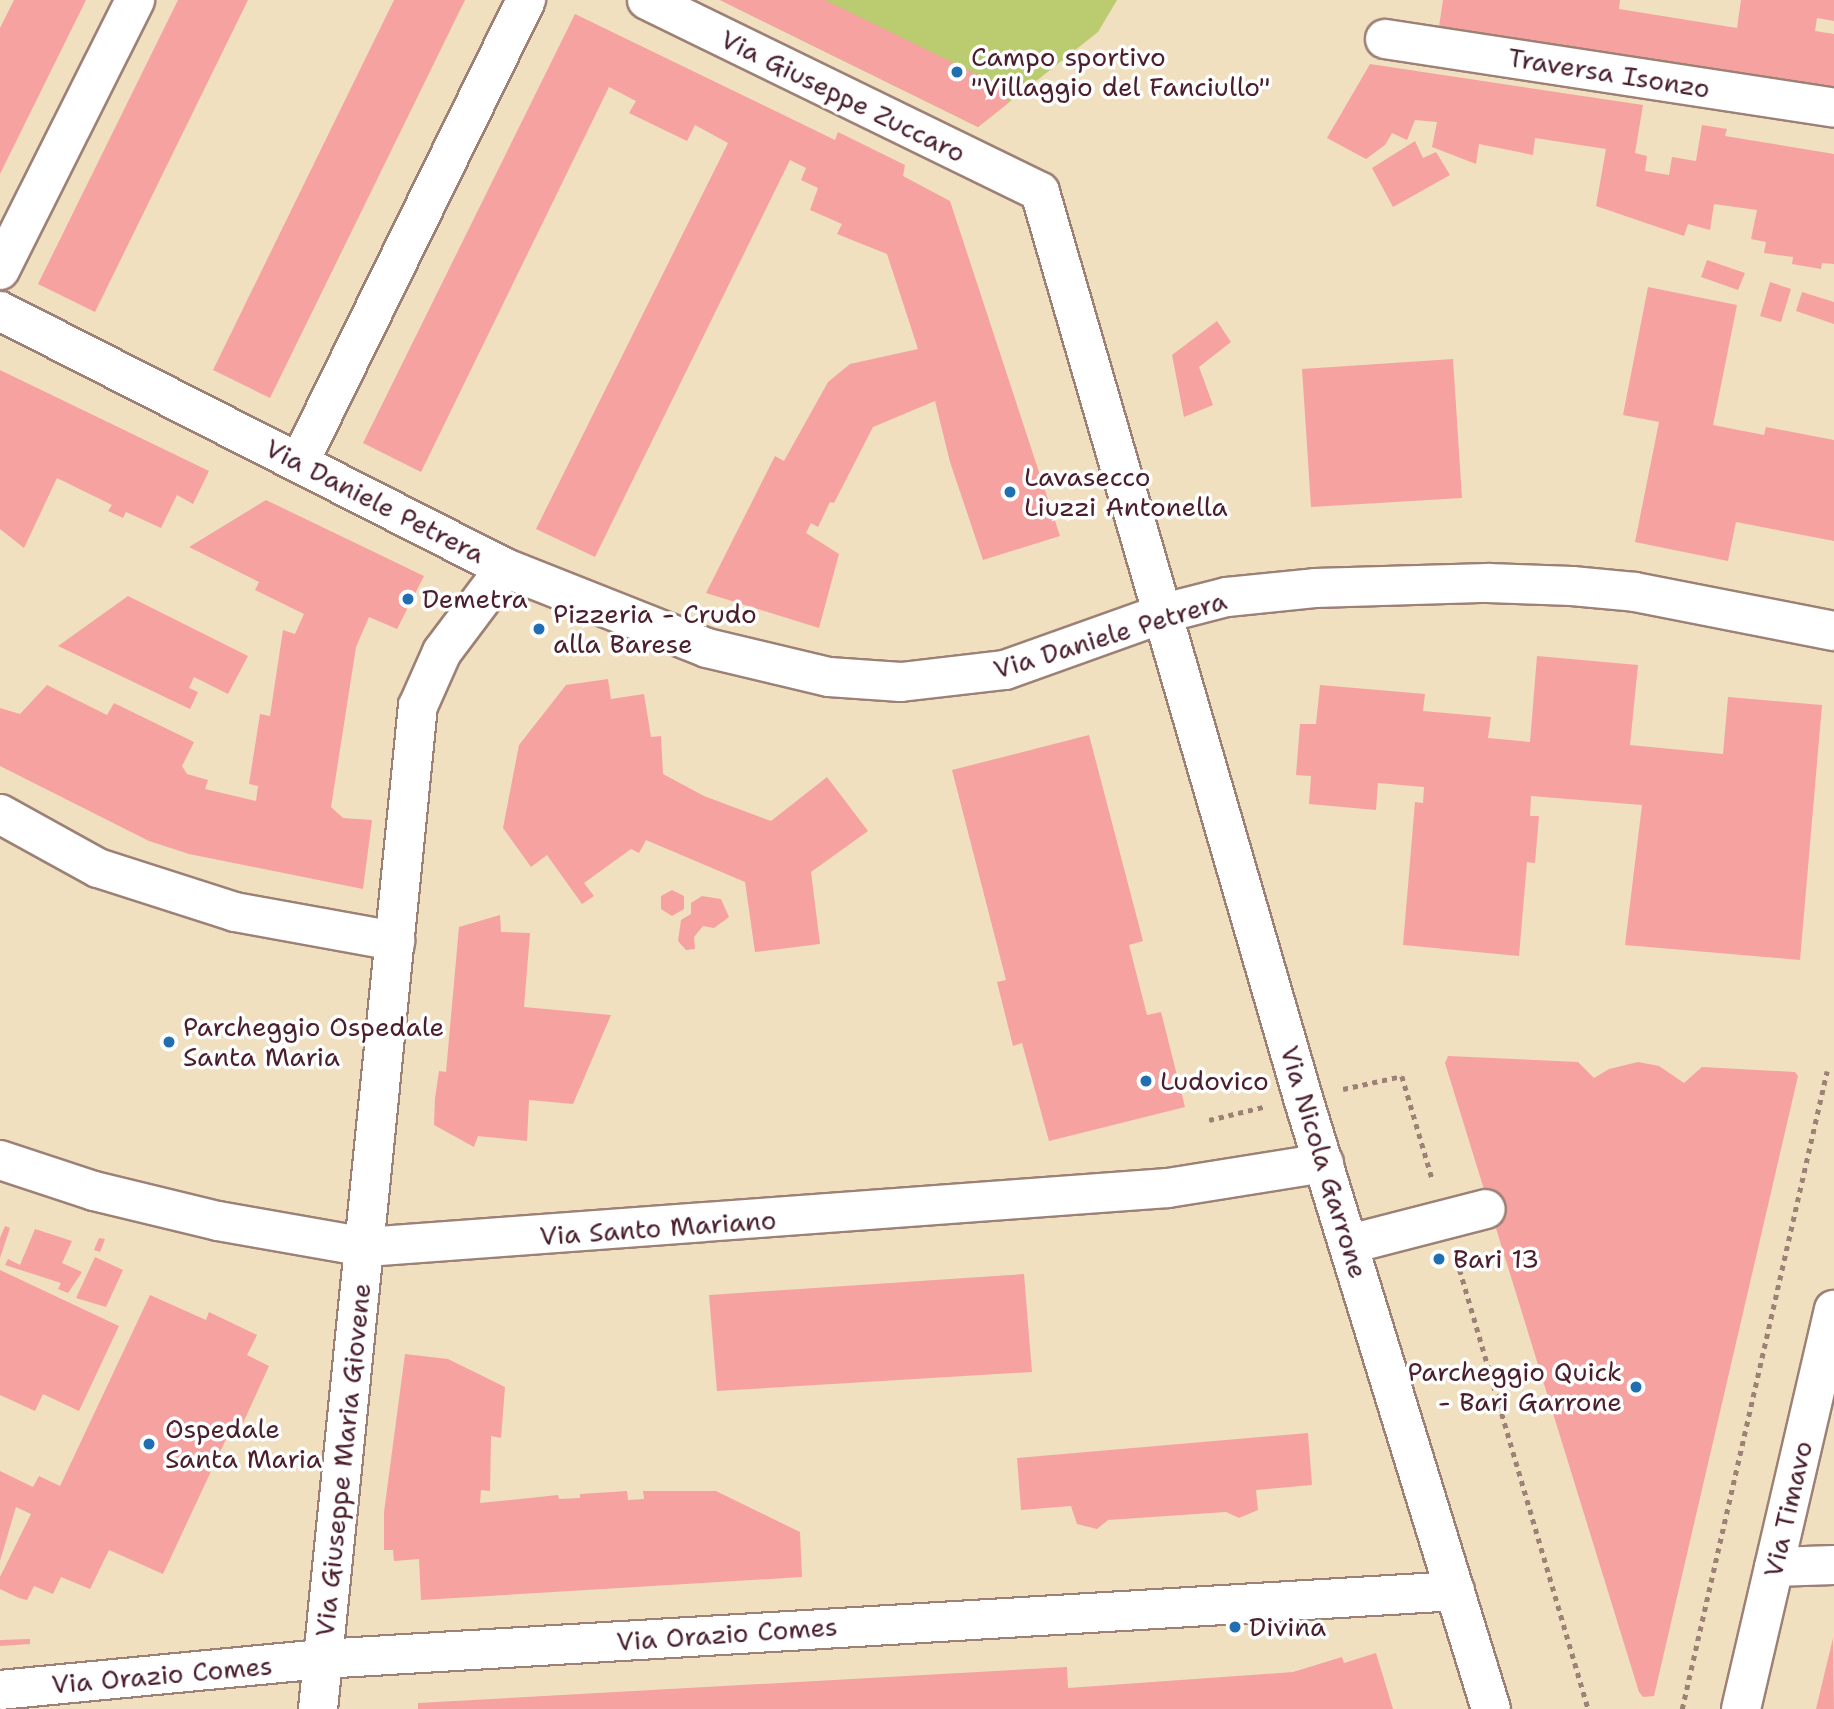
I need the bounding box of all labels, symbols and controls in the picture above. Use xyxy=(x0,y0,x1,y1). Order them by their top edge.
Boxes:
street label: Via Giuseppe Zuccaro xyxy=(716,23,970,169)
place label: Campo sportivo "Villaggio del Fanciullo" xyxy=(971,41,1270,102)
street label: Traversa Isonzo xyxy=(1506,42,1712,104)
marker: Campo sportivo "Villaggio del Fanciullo" xyxy=(949,64,965,80)
street label: Via Daniele Petrera xyxy=(260,432,490,570)
place label: Lavasecco Liuzzi Antonella xyxy=(1024,461,1228,522)
marker: Lavasecco Liuzzi Antonella xyxy=(1002,484,1018,500)
place label: Demetra xyxy=(422,583,528,615)
street label: Via Daniele Petrera xyxy=(990,585,1230,685)
marker: Demetra xyxy=(400,591,416,607)
place label: Pizzeria - Crudo alla Barese xyxy=(553,598,757,660)
marker: Pizzeria - Crudo alla Barese xyxy=(531,621,547,637)
place label: Parcheggio Ospedale Santa Maria xyxy=(183,1011,444,1072)
marker: Parcheggio Ospedale Santa Maria xyxy=(161,1034,177,1050)
street label: Via Nicola Garrone xyxy=(1274,1042,1374,1282)
place label: Ludovico xyxy=(1160,1065,1269,1097)
marker: Ludovico xyxy=(1138,1073,1154,1089)
street label: Via Santo Mariano xyxy=(539,1204,777,1252)
place label: Bari 13 xyxy=(1453,1243,1539,1275)
marker: Bari 13 xyxy=(1431,1251,1447,1267)
street label: Via Giuseppe Maria Giovene xyxy=(309,1281,377,1639)
place label: Parcheggio Quick - Bari Garrone xyxy=(1408,1356,1622,1418)
marker: Parcheggio Quick - Bari Garrone xyxy=(1628,1379,1644,1395)
place label: Ospedale Santa Maria xyxy=(165,1413,322,1474)
marker: Ospedale Santa Maria xyxy=(139,1434,159,1454)
street label: Via Timavo xyxy=(1757,1438,1819,1580)
street label: Via Orazio Comes xyxy=(615,1611,839,1657)
place label: Divina xyxy=(1249,1611,1326,1643)
marker: Divina xyxy=(1227,1619,1243,1635)
street label: Via Orazio Comes xyxy=(50,1650,274,1700)

